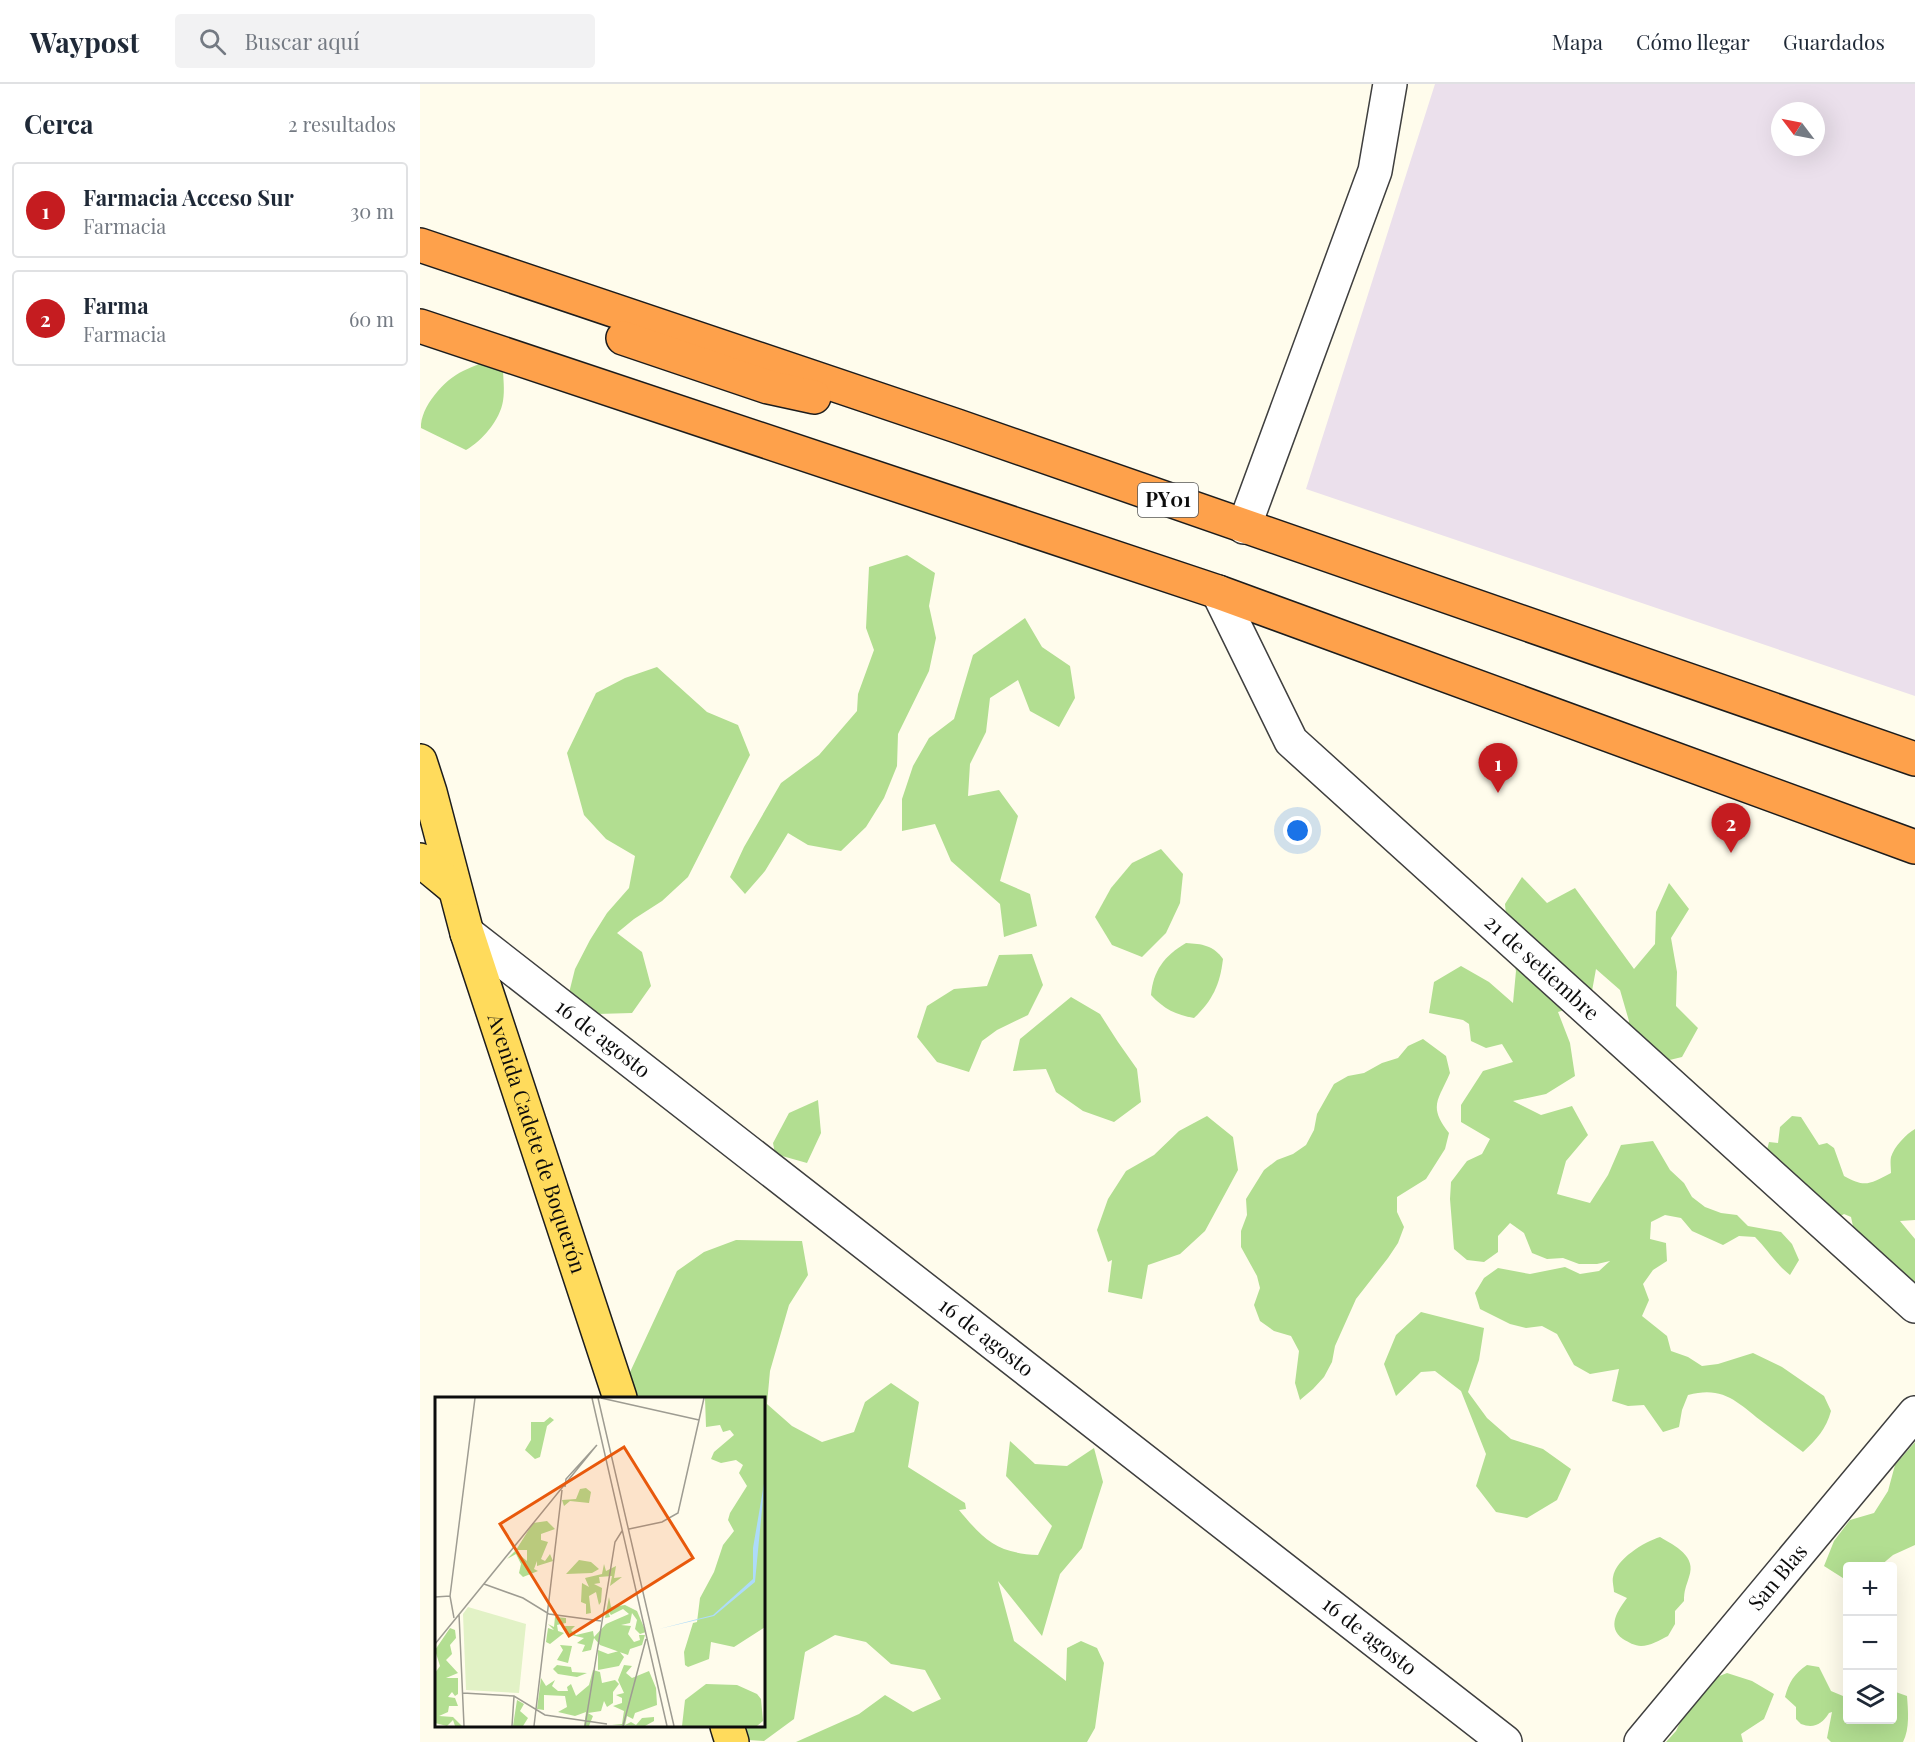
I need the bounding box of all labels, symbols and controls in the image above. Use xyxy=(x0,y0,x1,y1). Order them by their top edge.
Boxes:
search box xyxy=(175,14,595,68)
text: Waypost xyxy=(30,23,139,60)
icon: search xyxy=(196,25,229,58)
text: Buscar aquí xyxy=(244,26,360,56)
text: Mapa xyxy=(1552,27,1603,55)
text: Cómo llegar xyxy=(1636,27,1750,55)
text: Guardados xyxy=(1783,27,1885,55)
north arrow xyxy=(1771,102,1825,156)
text: Cerca xyxy=(24,106,93,141)
text: 2 resultados xyxy=(288,110,396,137)
text: Farmacia Acceso Sur xyxy=(83,182,294,212)
text: 1 xyxy=(42,197,49,224)
text: 30 m xyxy=(350,197,394,224)
text: Farmacia xyxy=(83,212,166,239)
text: Farma xyxy=(83,290,149,320)
text: 2 xyxy=(40,305,51,332)
text: 60 m xyxy=(349,305,394,332)
text: Farmacia xyxy=(83,320,166,347)
road number: PY01 xyxy=(1138,483,1198,517)
pin: 1 xyxy=(1478,744,1518,793)
pin: 2 xyxy=(1712,804,1750,853)
your location xyxy=(1283,816,1312,845)
street label: 21 de setiembre xyxy=(1480,907,1606,1026)
street label: 16 de agosto xyxy=(551,991,657,1083)
street label: Avenida Cadete de Boquerón xyxy=(482,1009,594,1277)
street label: 16 de agosto xyxy=(934,1290,1040,1382)
inset map xyxy=(435,1397,765,1727)
street label: San Blas xyxy=(1741,1537,1812,1615)
map controls xyxy=(1843,1562,1897,1724)
button: + xyxy=(1843,1562,1897,1616)
street label: 16 de agosto xyxy=(1317,1589,1424,1681)
button: − xyxy=(1843,1616,1897,1670)
button: layers xyxy=(1843,1670,1897,1724)

